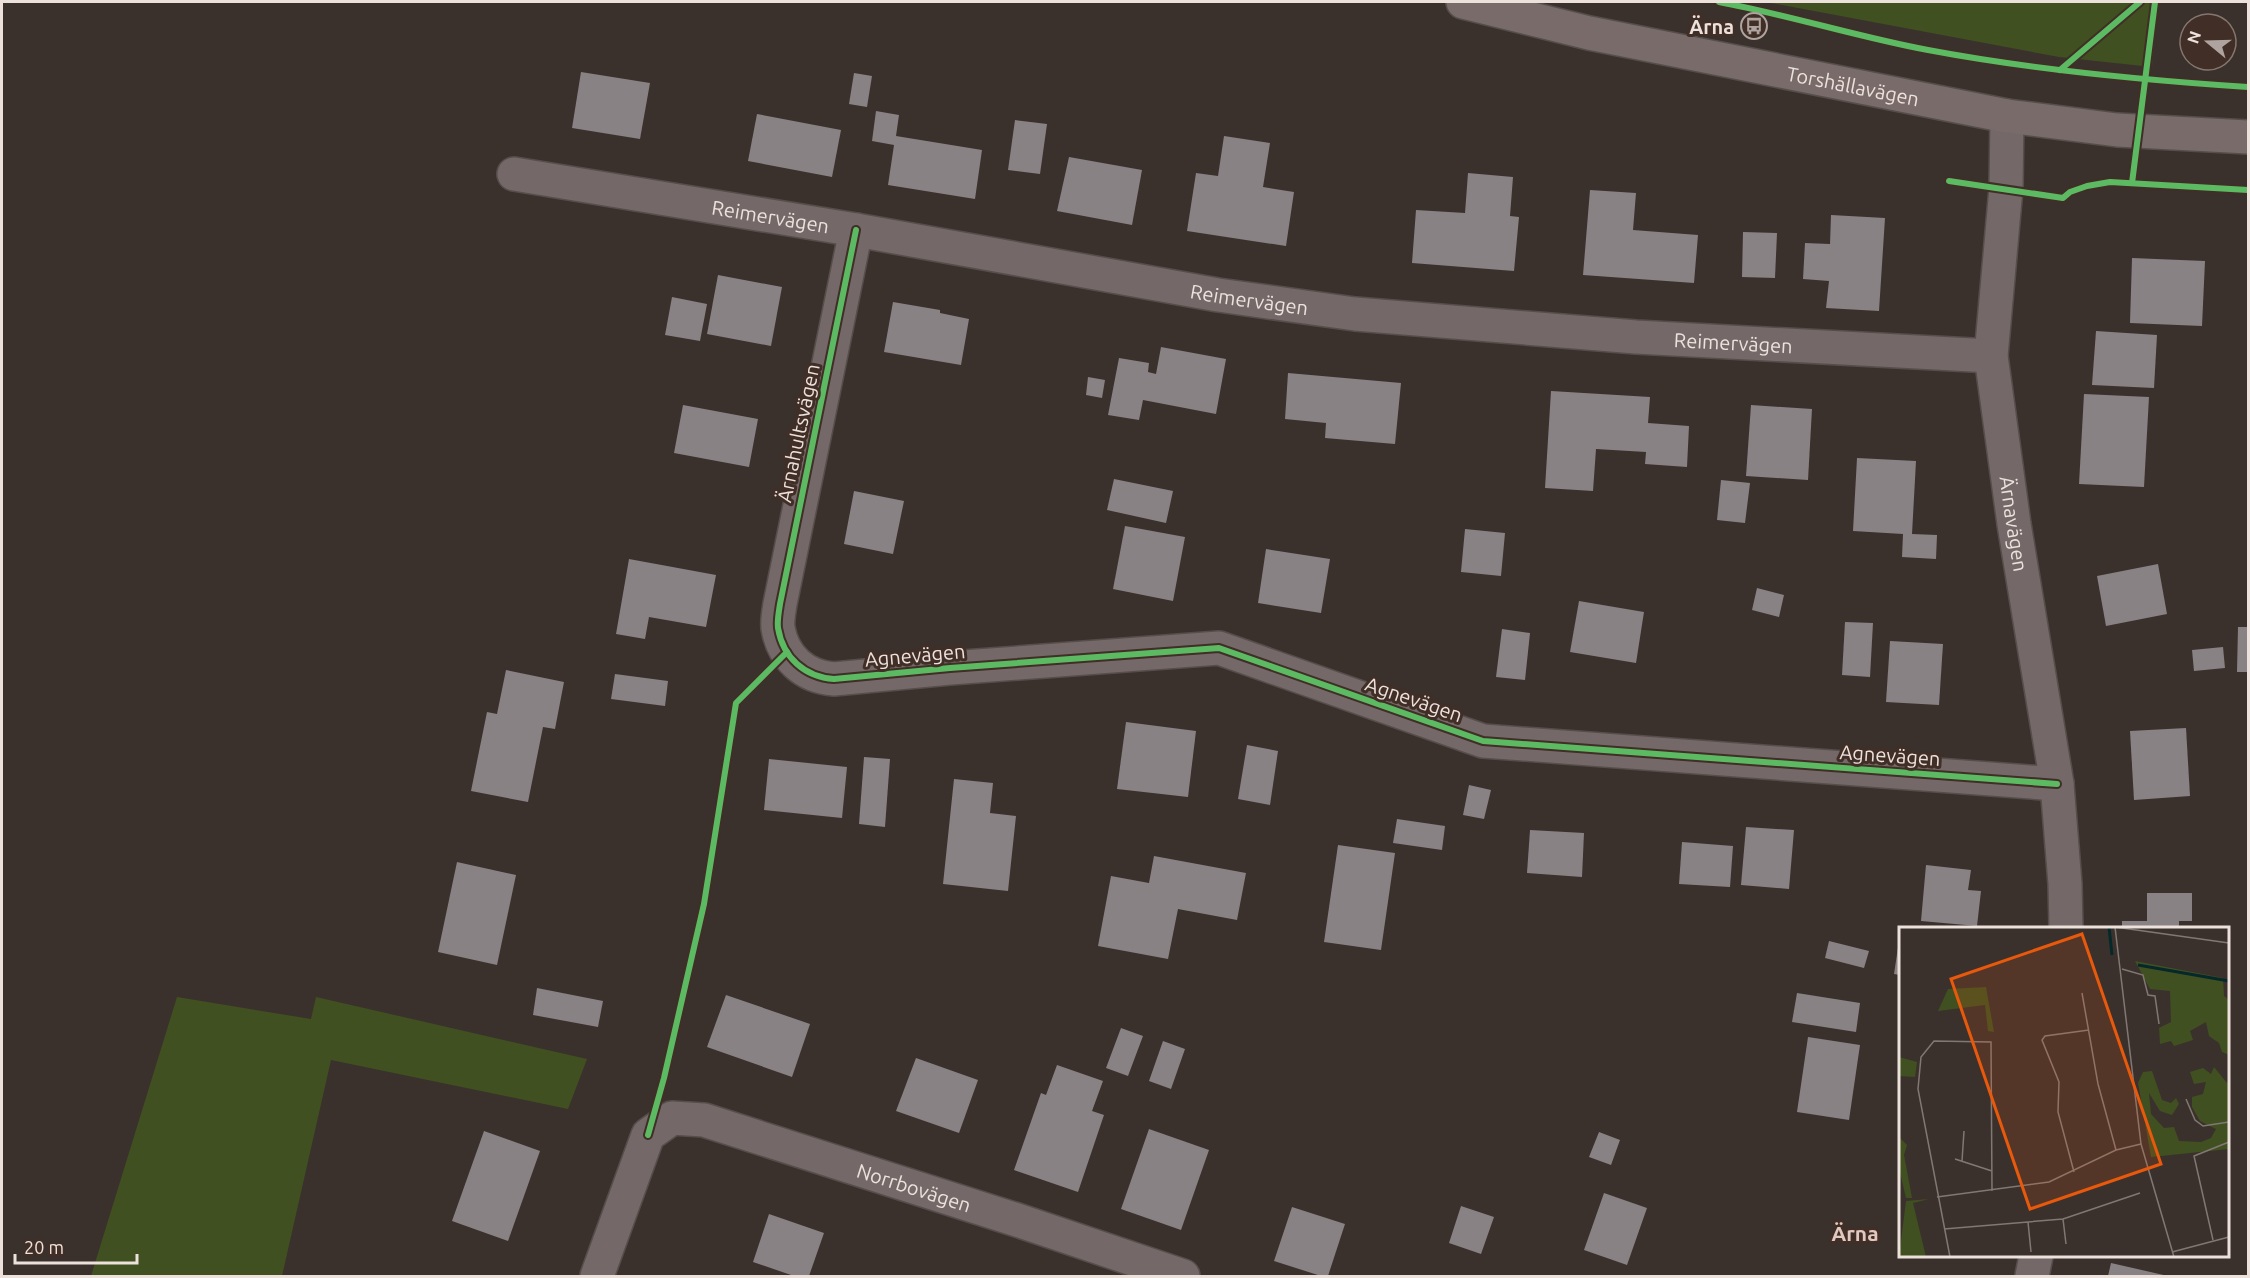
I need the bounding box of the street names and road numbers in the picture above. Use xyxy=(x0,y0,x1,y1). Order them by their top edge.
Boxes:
street label: Torshällavägen xyxy=(1785,61,1921,110)
street label: Reimervägen xyxy=(710,195,831,237)
street label: Reimervägen xyxy=(1189,279,1310,319)
street label: Reimervägen xyxy=(1673,328,1793,357)
street label: Ärnahultsvägen xyxy=(772,362,824,504)
street label: Ärnavägen xyxy=(1996,475,2033,573)
street label: Agnevägen xyxy=(864,639,966,671)
street label: Agnevägen xyxy=(1363,672,1465,726)
street label: Agnevägen xyxy=(1839,740,1941,770)
street label: Norrbovägen xyxy=(854,1158,974,1216)

